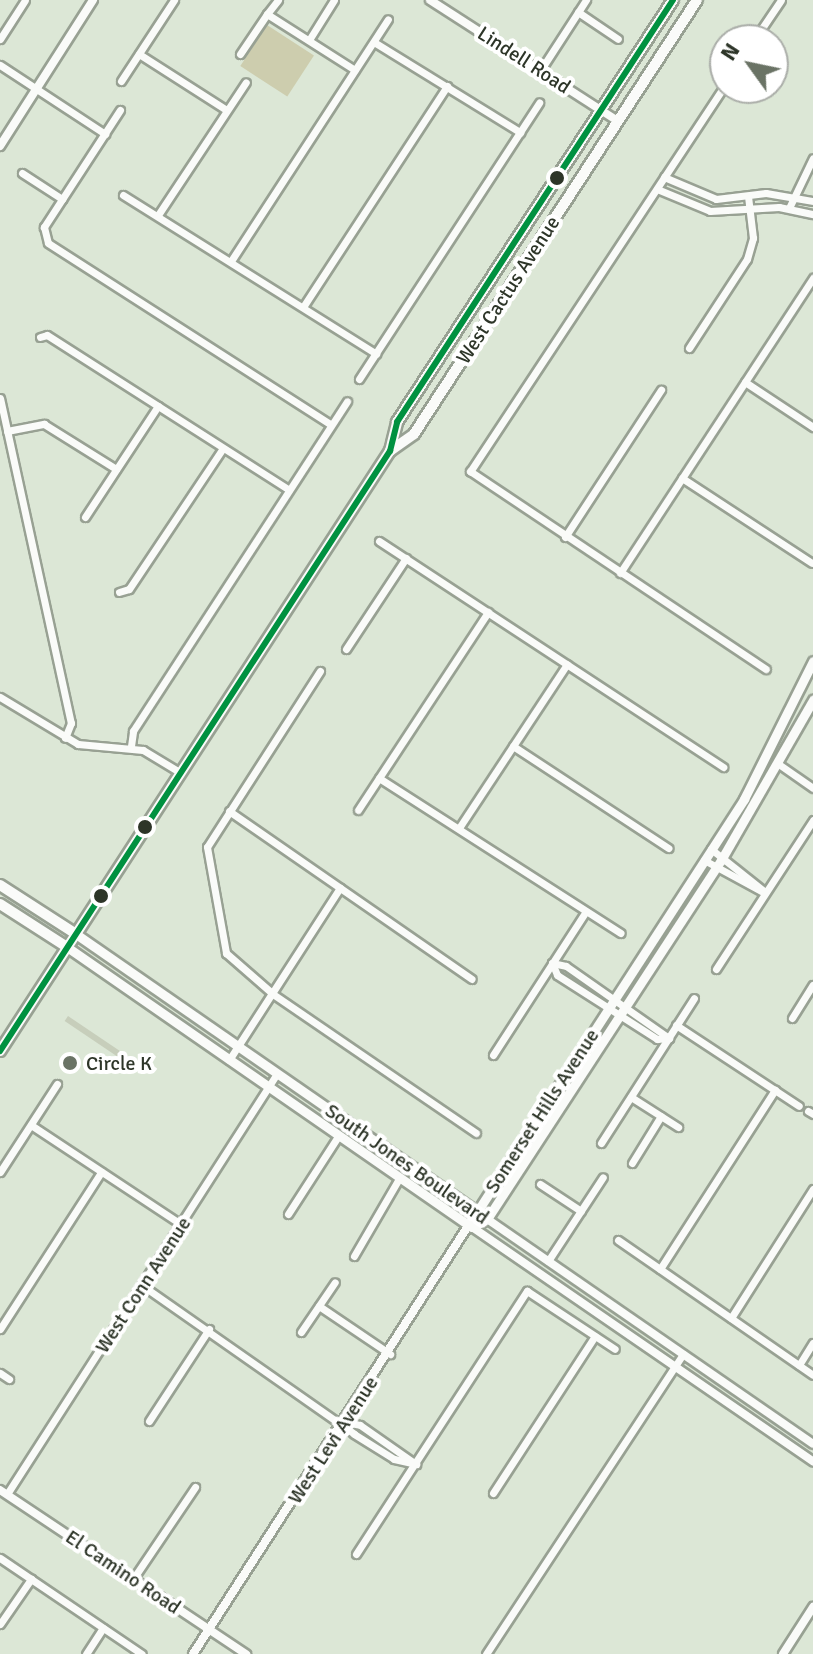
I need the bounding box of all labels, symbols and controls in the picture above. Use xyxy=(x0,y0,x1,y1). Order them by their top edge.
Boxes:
street label: Lindell Road xyxy=(473,21,575,99)
north arrow xyxy=(709,24,789,104)
text: N xyxy=(715,38,746,66)
unlabelled marker xyxy=(549,170,565,186)
street label: West Cactus Avenue xyxy=(451,212,565,368)
unlabelled marker xyxy=(137,819,153,835)
unlabelled marker xyxy=(93,888,109,904)
street label: Somerset Hills Avenue xyxy=(480,1024,604,1198)
place label: Circle K xyxy=(86,1051,152,1075)
marker: Circle K xyxy=(61,1054,79,1072)
street label: South Jones Boulevard xyxy=(321,1099,493,1229)
street label: West Conn Avenue xyxy=(90,1212,196,1358)
street label: West Levi Avenue xyxy=(283,1372,383,1508)
street label: El Camino Road xyxy=(61,1525,185,1619)

